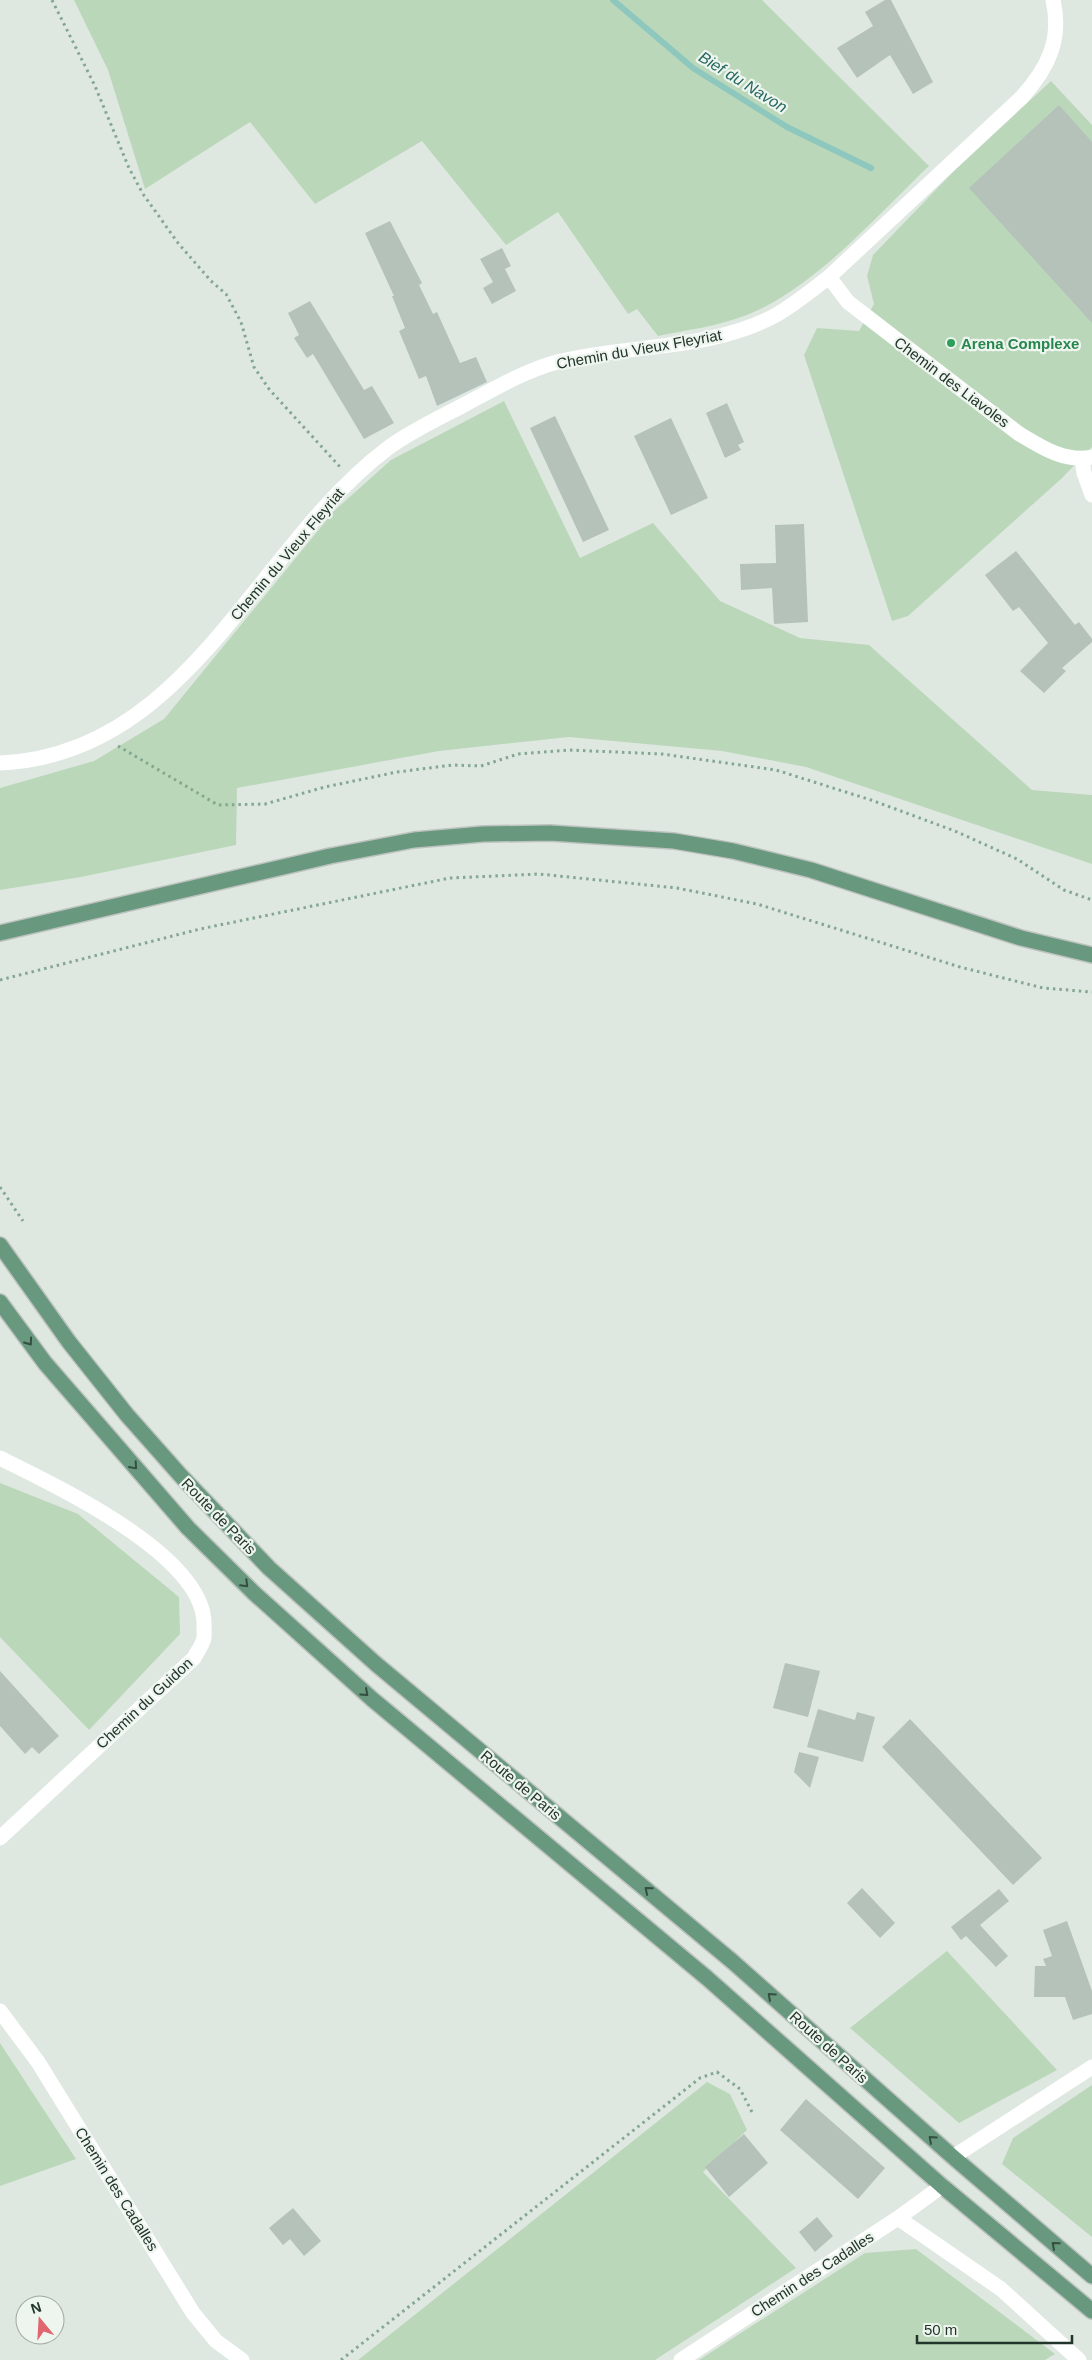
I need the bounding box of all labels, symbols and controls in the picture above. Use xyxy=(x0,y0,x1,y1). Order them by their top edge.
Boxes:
water label: Bief du Navon xyxy=(696,48,790,116)
street label: Chemin du Vieux Fleyriat xyxy=(555,326,724,372)
street label: Chemin des Liavoles xyxy=(891,333,1013,431)
place label: Arena Complexe xyxy=(961,335,1079,352)
marker: Arena Complexe xyxy=(945,337,957,349)
street label: Chemin du Vieux Fleyriat xyxy=(227,484,348,624)
one-way arrow xyxy=(23,1336,32,1346)
one-way arrow xyxy=(128,1460,137,1469)
street label: Route de Paris xyxy=(178,1474,260,1558)
one-way arrow xyxy=(239,1578,248,1587)
street label: Chemin du Guidon xyxy=(92,1654,196,1752)
one-way arrow xyxy=(360,1687,369,1696)
street label: Route de Paris xyxy=(478,1747,564,1823)
one-way arrow xyxy=(644,1887,653,1896)
one-way arrow xyxy=(768,1992,777,2001)
street label: Route de Paris xyxy=(786,2007,872,2087)
street label: Chemin des Cadalles xyxy=(72,2124,162,2254)
one-way arrow xyxy=(928,2135,937,2144)
street label: Chemin des Cadalles xyxy=(748,2228,876,2320)
one-way arrow xyxy=(1052,2242,1061,2250)
north arrow xyxy=(15,2295,65,2345)
text: N xyxy=(29,2298,43,2317)
scale bar xyxy=(917,2312,1072,2344)
text: 50 m xyxy=(924,2321,957,2338)

